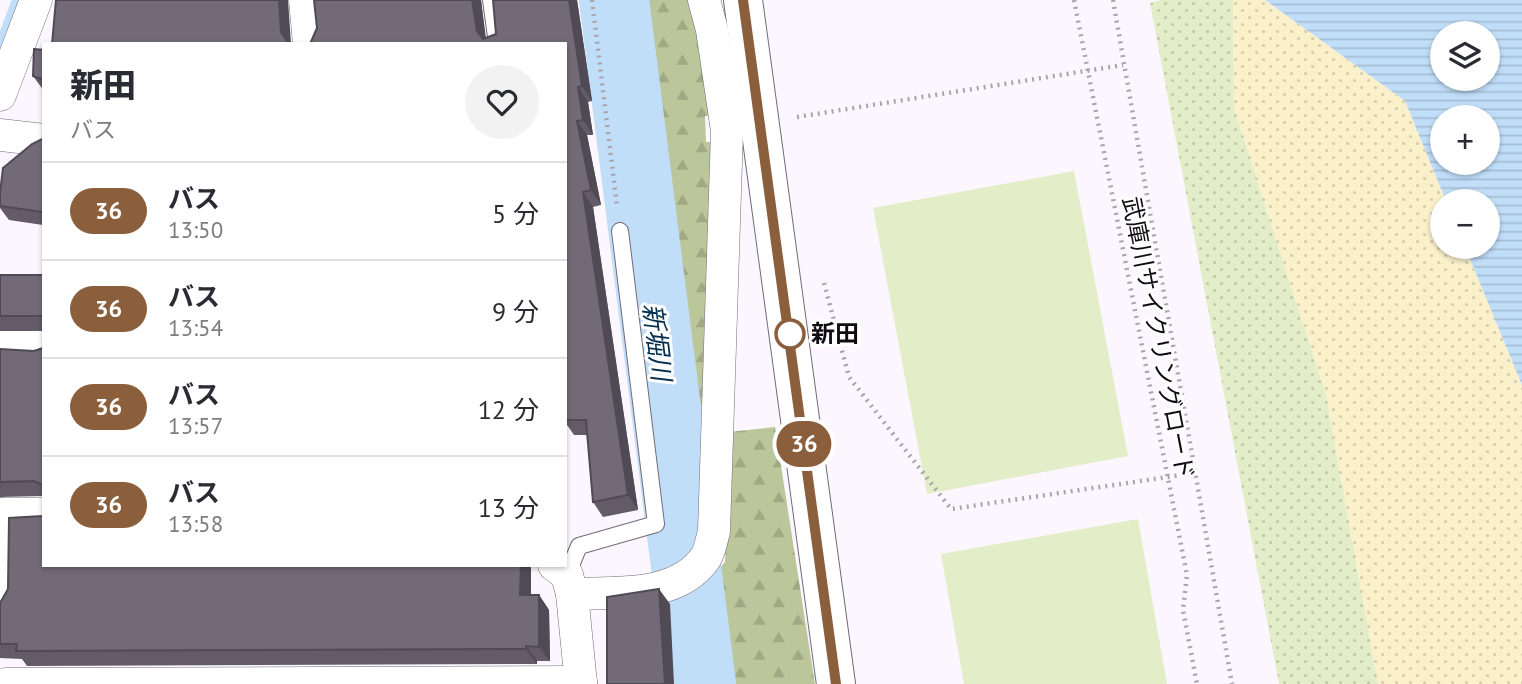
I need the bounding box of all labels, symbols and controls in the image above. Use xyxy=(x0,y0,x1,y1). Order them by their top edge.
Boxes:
map controls xyxy=(1430,21,1500,259)
button: layers xyxy=(1430,21,1500,91)
text: 新田 xyxy=(70,63,136,106)
button: heart xyxy=(465,65,539,139)
button: + xyxy=(1430,105,1500,175)
text: バス xyxy=(70,115,116,144)
text: バス xyxy=(168,182,220,215)
button: − xyxy=(1430,189,1500,259)
street label: 武庫川サイクリングロード xyxy=(1116,194,1201,482)
text: 36 xyxy=(95,195,122,226)
text: 5 分 xyxy=(492,197,539,230)
text: 13:50 xyxy=(168,215,223,244)
text: バス xyxy=(168,280,220,313)
text: 36 xyxy=(95,293,122,324)
text: 9 分 xyxy=(492,295,539,328)
water label: 新堀川 xyxy=(636,301,679,386)
text: 13:54 xyxy=(168,313,223,342)
place label: 新田 xyxy=(811,318,859,349)
marker: 新田 xyxy=(775,319,805,349)
text: バス xyxy=(168,378,220,411)
text: 36 xyxy=(95,391,122,422)
text: 12 分 xyxy=(478,393,539,426)
text: 13:57 xyxy=(168,411,223,440)
line badge: 36 xyxy=(772,421,836,467)
text: 36 xyxy=(790,428,818,459)
text: バス xyxy=(168,476,220,509)
text: 36 xyxy=(95,489,122,520)
text: 13 分 xyxy=(478,491,539,524)
text: 13:58 xyxy=(168,509,223,538)

